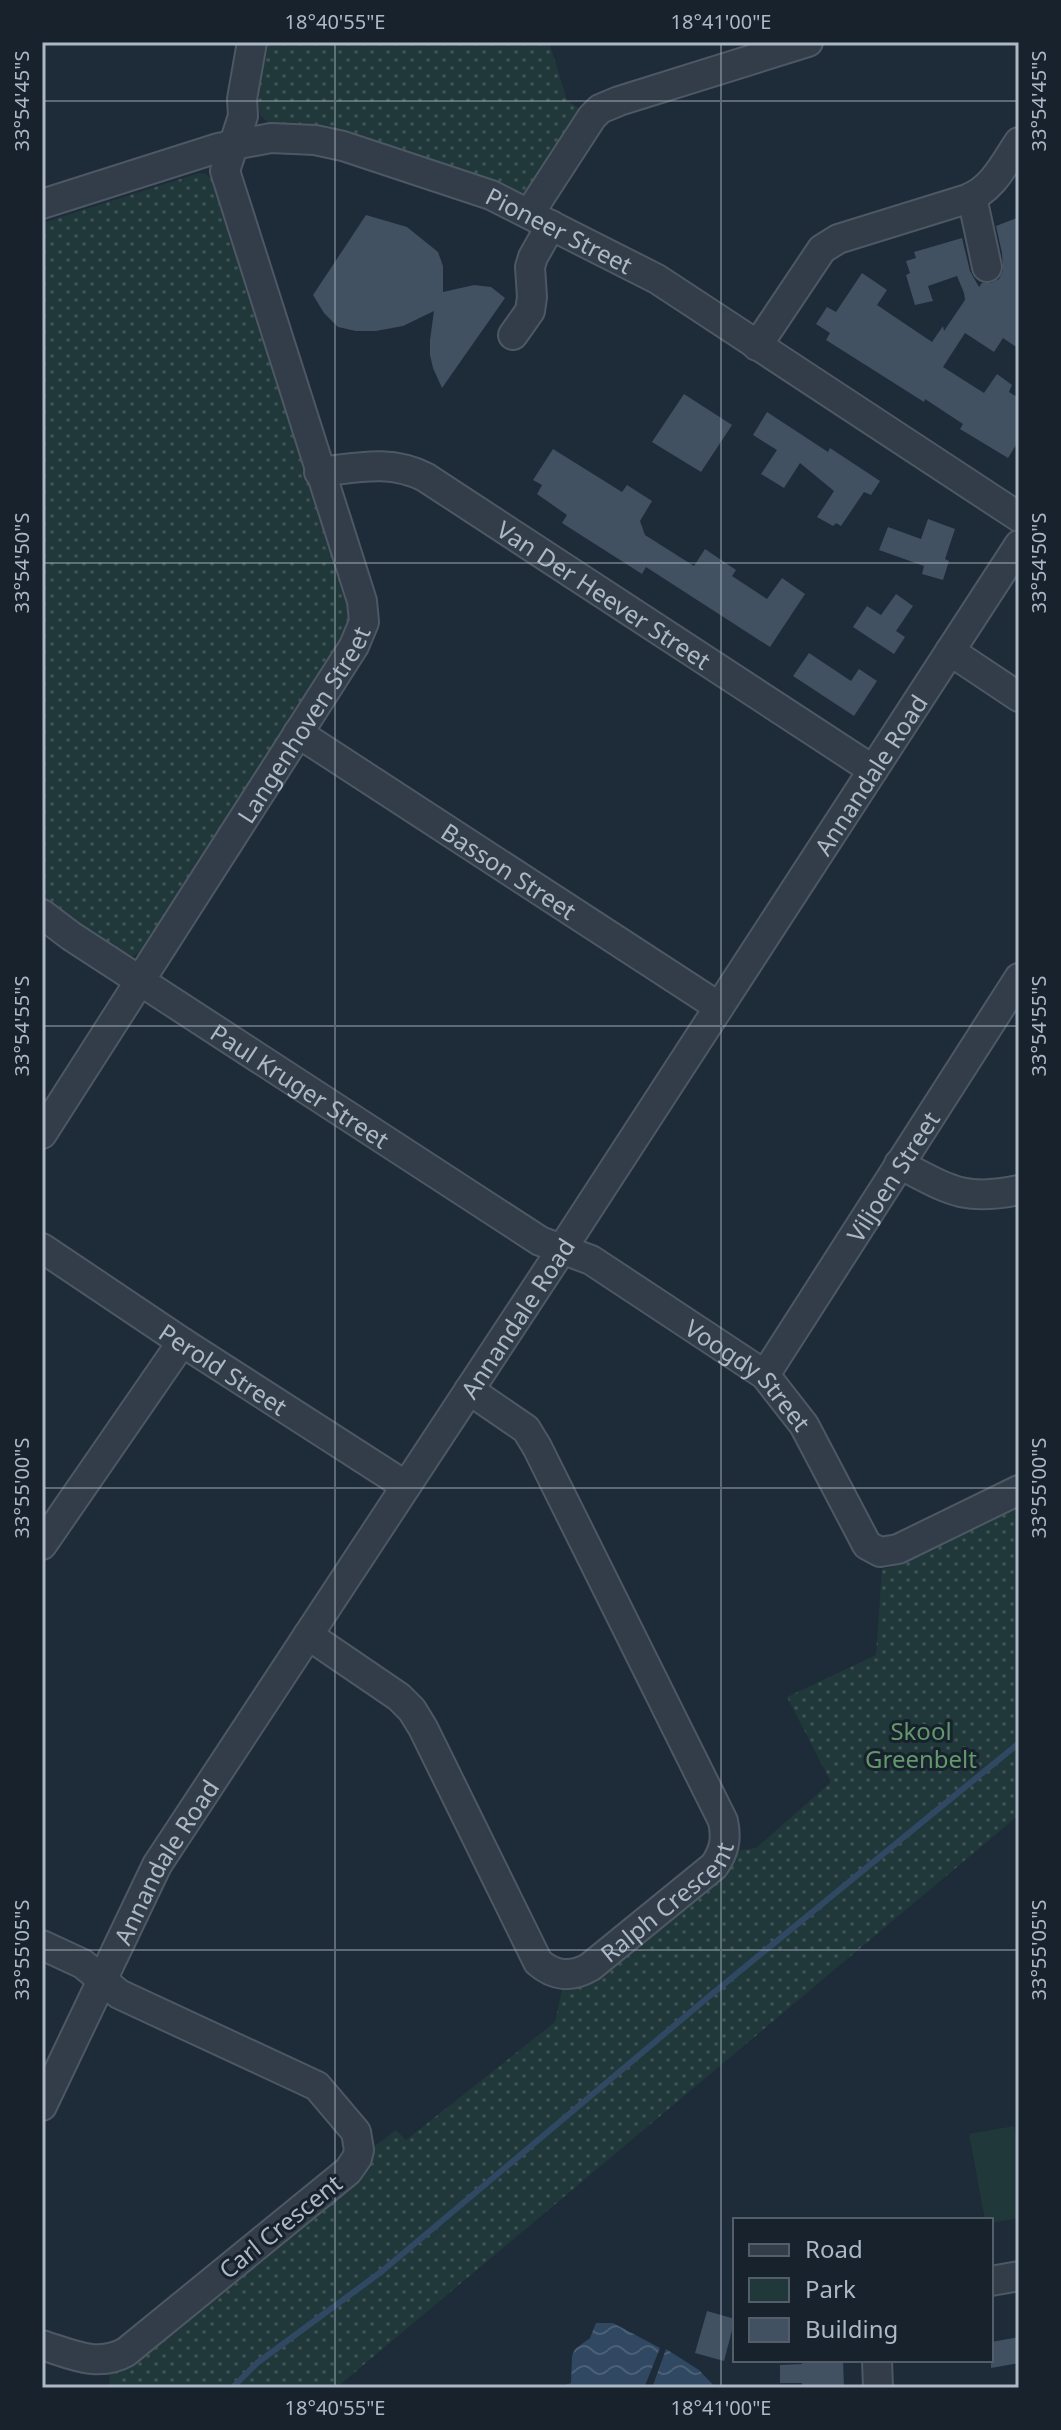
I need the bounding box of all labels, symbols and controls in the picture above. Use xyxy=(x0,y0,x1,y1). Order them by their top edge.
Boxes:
text: 18°40'55"E xyxy=(285,8,385,35)
text: 18°41'00"E xyxy=(671,8,771,35)
text: 33°54'45"S xyxy=(8,51,35,151)
text: 33°54'45"S xyxy=(1025,51,1052,151)
street label: Pioneer Street xyxy=(480,179,639,281)
street label: Van Der Heever Street xyxy=(491,512,718,676)
text: 33°54'50"S xyxy=(8,513,35,613)
text: 33°54'50"S xyxy=(1025,513,1052,613)
street label: Langenhoven Street xyxy=(229,621,377,829)
street label: Annandale Road xyxy=(806,688,934,861)
street label: Basson Street xyxy=(435,814,583,927)
text: 33°54'55"S xyxy=(8,976,35,1076)
text: 33°54'55"S xyxy=(1025,976,1052,1076)
street label: Paul Kruger Street xyxy=(205,1015,396,1155)
street label: Viljoen Street xyxy=(838,1104,946,1248)
street label: Annandale Road xyxy=(452,1231,582,1404)
street label: Voogdy Street xyxy=(679,1311,819,1438)
street label: Perold Street xyxy=(153,1315,294,1422)
text: 33°55'00"S xyxy=(8,1438,35,1538)
text: 33°55'00"S xyxy=(1025,1438,1052,1538)
park label: Skool Greenbelt xyxy=(865,1714,977,1775)
street label: Annandale Road xyxy=(105,1773,226,1949)
street label: Ralph Crescent xyxy=(593,1838,740,1969)
text: 33°55'05"S xyxy=(8,1900,35,2000)
text: 33°55'05"S xyxy=(1025,1900,1052,2000)
street label: Carl Crescent xyxy=(212,2166,349,2286)
legend xyxy=(733,2218,993,2362)
text: Road xyxy=(805,2232,863,2265)
text: Park xyxy=(805,2272,856,2305)
text: Building xyxy=(805,2312,898,2345)
text: 18°40'55"E xyxy=(285,2394,385,2421)
text: 18°41'00"E xyxy=(671,2394,771,2421)

